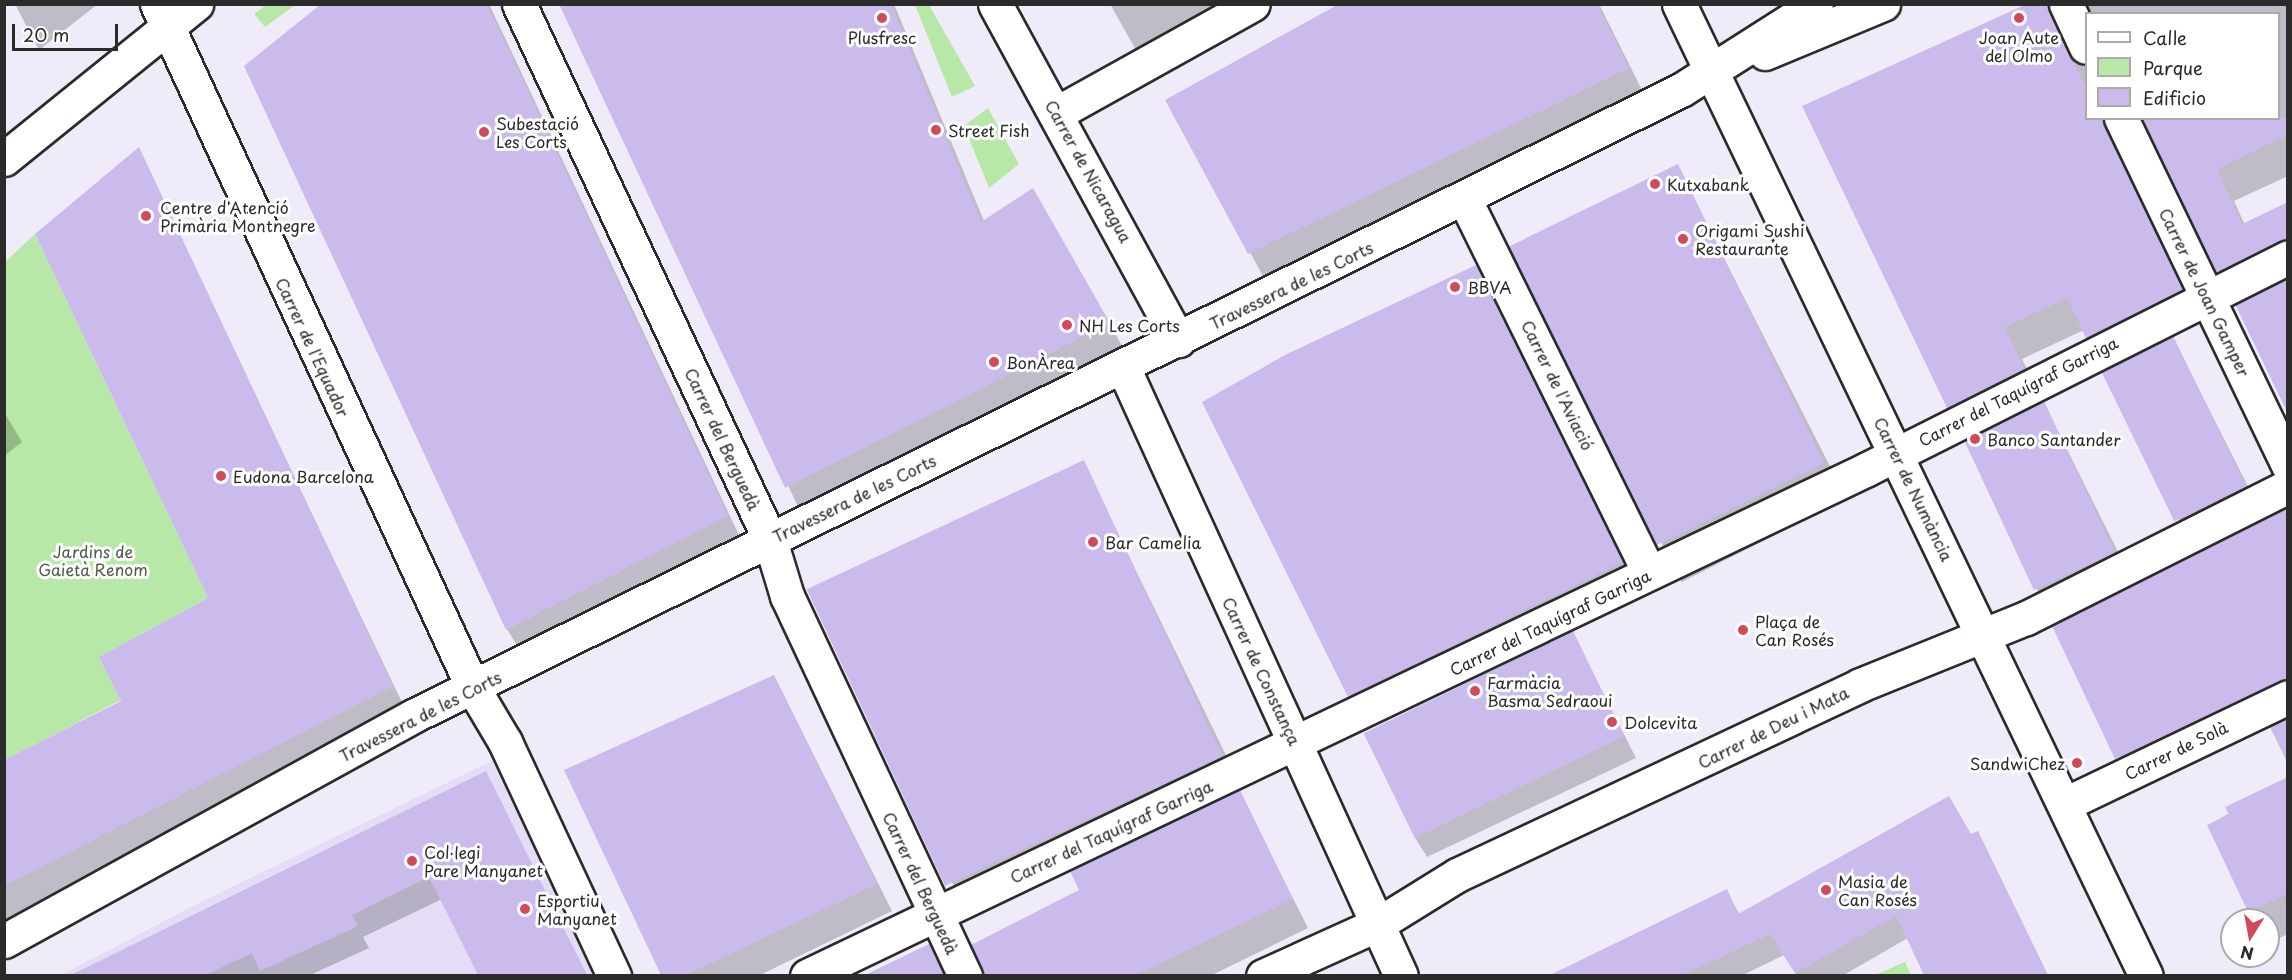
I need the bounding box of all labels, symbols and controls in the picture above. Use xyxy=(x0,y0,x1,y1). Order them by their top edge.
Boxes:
marker: Plusfresc xyxy=(875,11,889,25)
marker: Joan Aute del Olmo xyxy=(2012,11,2026,25)
scale bar xyxy=(15,12,122,50)
legend xyxy=(2085,12,2280,120)
text: 20 m xyxy=(23,21,69,48)
text: Calle xyxy=(2143,24,2187,51)
place label: Plusfresc xyxy=(848,27,916,47)
place label: Joan Aute del Olmo xyxy=(1979,27,2059,65)
text: Parque xyxy=(2143,54,2203,81)
text: Edificio xyxy=(2143,84,2206,111)
street label: Carrer de Nicaragua xyxy=(1041,96,1137,246)
place label: Subestació Les Corts xyxy=(496,113,579,151)
place label: Street Fish xyxy=(948,120,1031,140)
marker: Street Fish xyxy=(929,123,943,137)
marker: Subestació Les Corts xyxy=(477,125,491,139)
place label: Kutxabank xyxy=(1667,174,1749,194)
marker: Kutxabank xyxy=(1648,177,1662,191)
place label: Centre d'Atenció Primària Montnegre xyxy=(160,197,316,235)
street label: Carrer de Joan Gamper xyxy=(2156,204,2254,380)
marker: Centre d'Atenció Primària Montnegre xyxy=(137,207,155,225)
place label: Origami Sushi Restaurante xyxy=(1695,220,1804,258)
marker: Origami Sushi Restaurante xyxy=(1676,232,1690,246)
street label: Travessera de les Corts xyxy=(1206,237,1376,333)
street label: Carrer de l'Equador xyxy=(272,274,354,420)
place label: BBVA xyxy=(1467,277,1512,297)
marker: BBVA xyxy=(1448,280,1462,294)
place label: NH Les Corts xyxy=(1079,315,1182,335)
street label: Carrer de l'Aviació xyxy=(1518,316,1598,454)
marker: NH Les Corts xyxy=(1060,318,1074,332)
street label: Carrer del Taquígraf Garriga xyxy=(1914,332,2122,450)
place label: BonÀrea xyxy=(1006,352,1075,372)
marker: BonÀrea xyxy=(987,355,1001,369)
street label: Carrer del Berguedà xyxy=(681,364,765,514)
street label: Carrer de Numància xyxy=(1871,413,1957,565)
place label: Banco Santander xyxy=(1987,429,2120,449)
marker: Banco Santander xyxy=(1968,432,1982,446)
street label: Travessera de les Corts xyxy=(769,450,939,546)
place label: Eudona Barcelona xyxy=(233,466,373,486)
marker: Eudona Barcelona xyxy=(214,469,228,483)
place label: Bar Camelia xyxy=(1105,532,1201,552)
marker: Bar Camelia xyxy=(1086,535,1100,549)
park label: Jardins de Gaietà Renom xyxy=(38,541,148,579)
street label: Carrer del Taquígraf Garriga xyxy=(1445,564,1655,680)
street label: Carrer de Constança xyxy=(1219,593,1305,749)
place label: Plaça de Can Rosés xyxy=(1755,611,1834,649)
marker: Plaça de Can Rosés xyxy=(1736,623,1750,637)
street label: Travessera de les Corts xyxy=(336,667,504,765)
place label: Farmàcia Basma Sedraoui xyxy=(1487,672,1613,710)
street label: Carrer de Deu i Mata xyxy=(1694,682,1852,772)
marker: Farmàcia Basma Sedraoui xyxy=(1468,684,1482,698)
place label: Dolcevita xyxy=(1624,712,1697,732)
marker: Dolcevita xyxy=(1605,715,1619,729)
street label: Carrer de Solà xyxy=(2121,717,2231,783)
place label: SandwiChez xyxy=(1970,753,2065,773)
marker: SandwiChez xyxy=(2070,756,2084,770)
street label: Carrer del Taquígraf Garriga xyxy=(1006,775,1216,887)
street label: Carrer del Berguedà xyxy=(879,808,963,958)
place label: Col·legi Pare Manyanet xyxy=(424,842,543,880)
marker: Col·legi Pare Manyanet xyxy=(405,854,419,868)
place label: Masia de Can Rosés xyxy=(1838,871,1917,909)
marker: Masia de Can Rosés xyxy=(1819,883,1833,897)
place label: Esportiu Manyanet xyxy=(537,890,617,928)
marker: Esportiu Manyanet xyxy=(518,902,532,916)
north arrow xyxy=(2220,908,2280,968)
text: N xyxy=(2238,941,2255,967)

